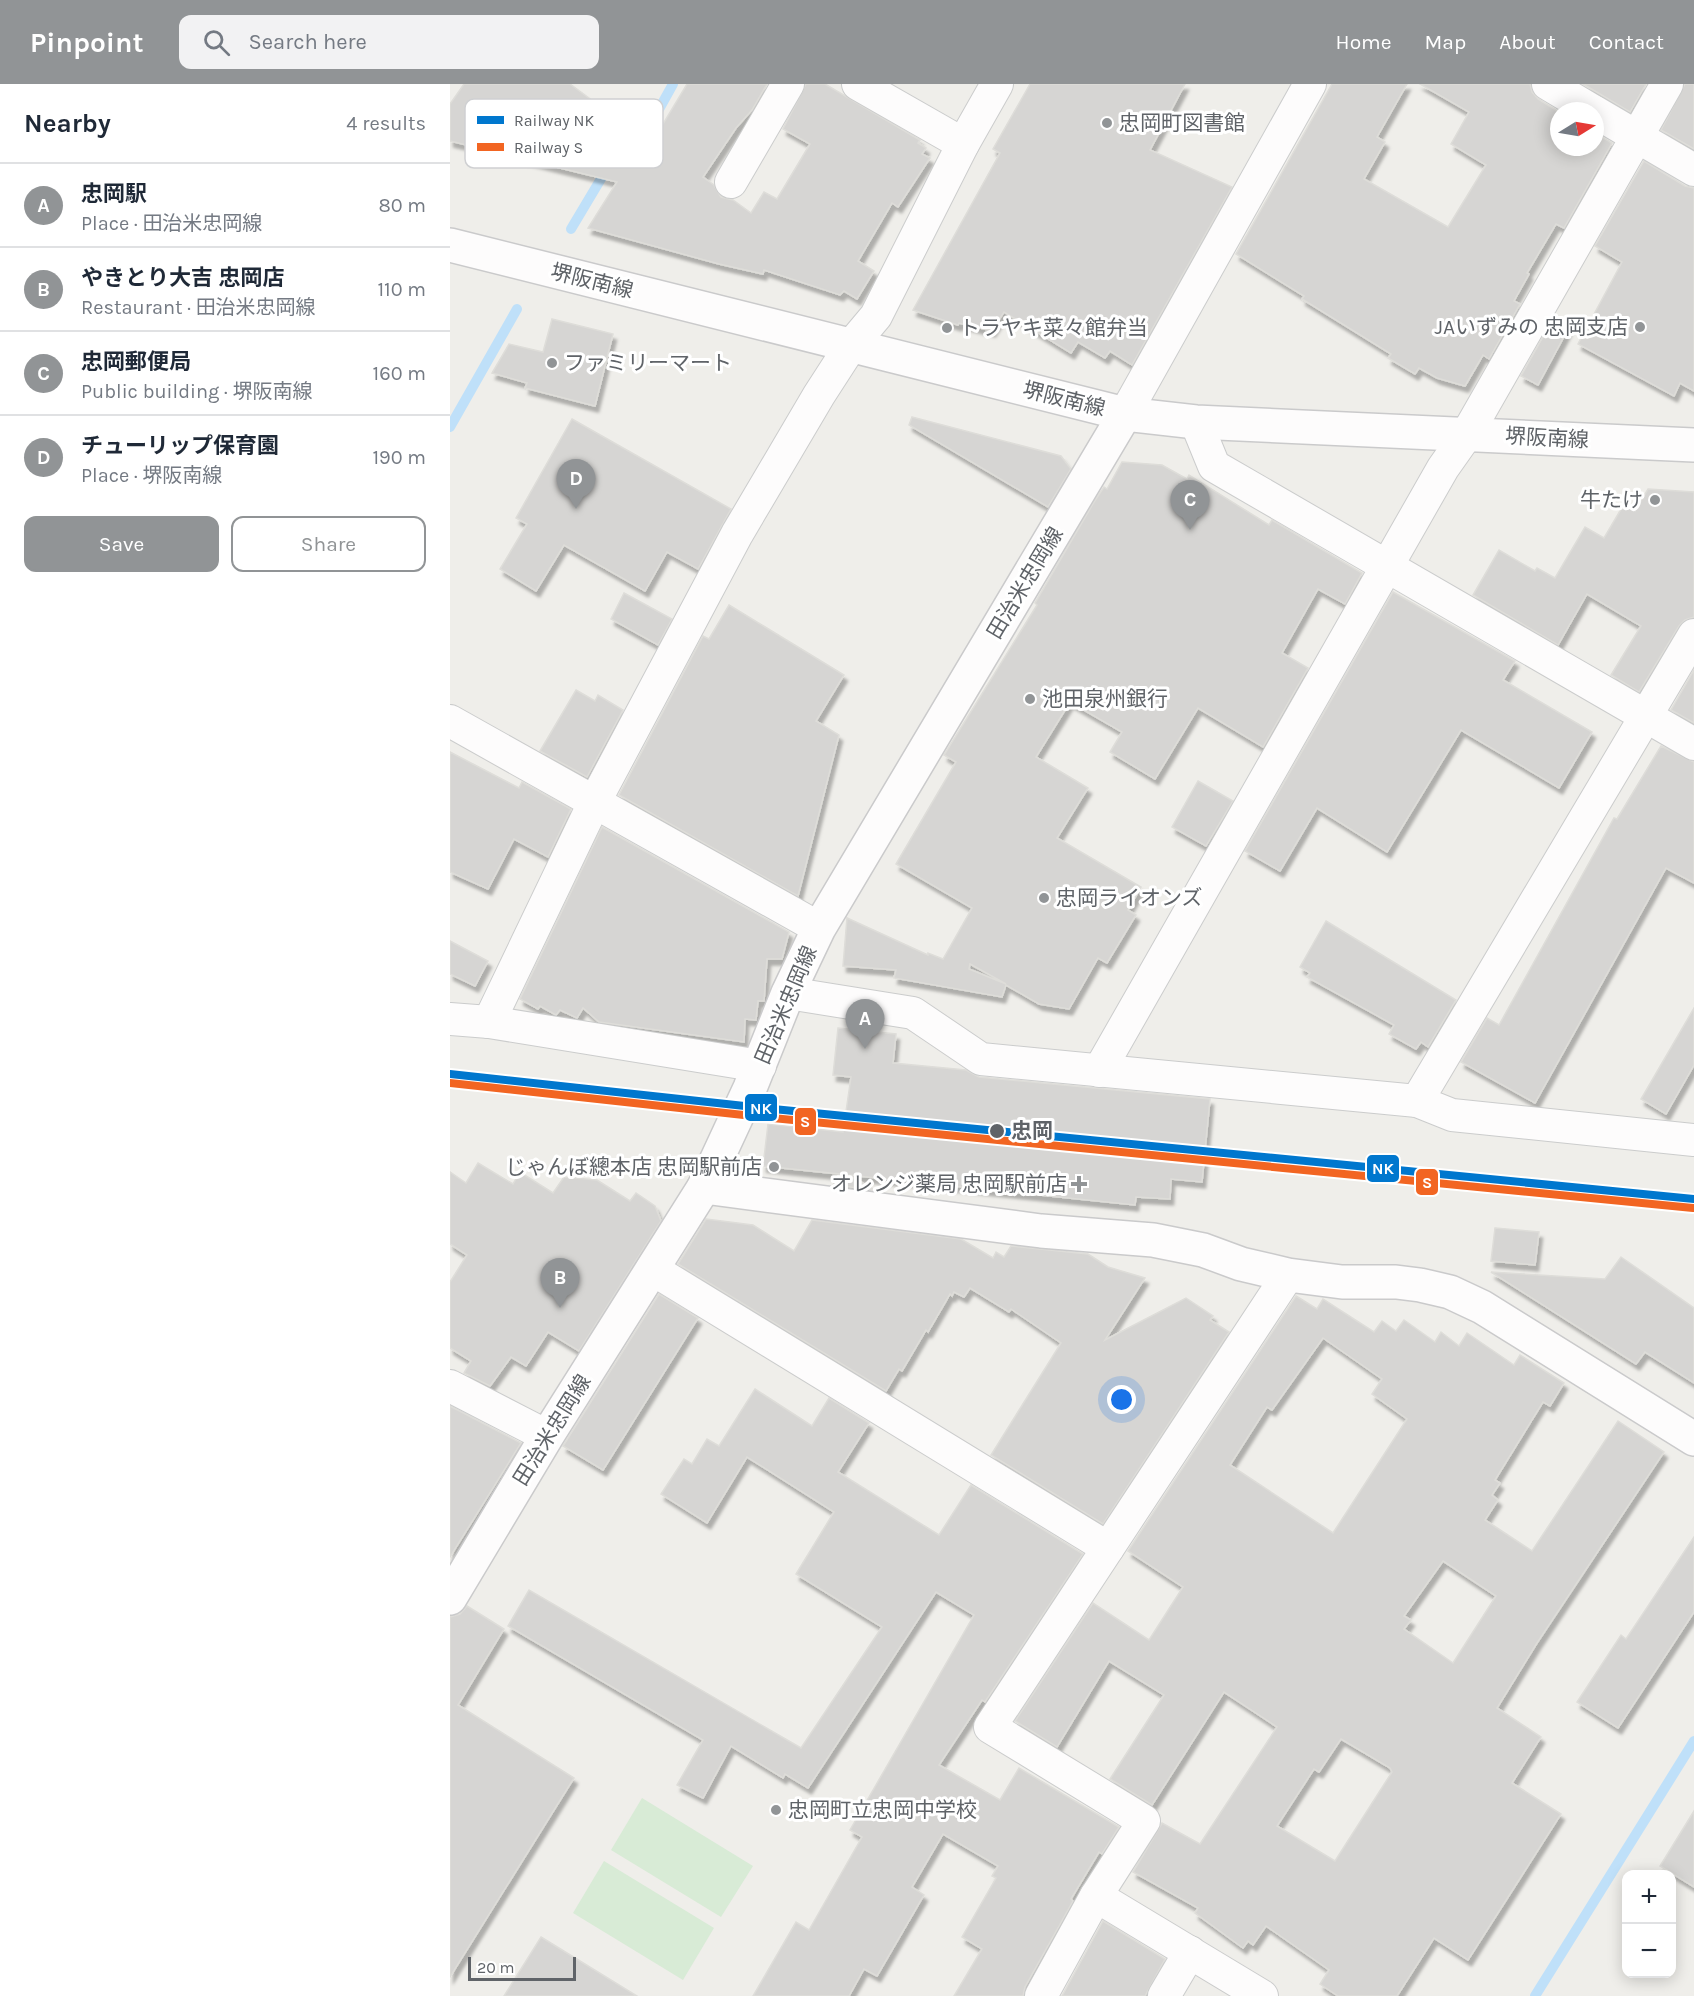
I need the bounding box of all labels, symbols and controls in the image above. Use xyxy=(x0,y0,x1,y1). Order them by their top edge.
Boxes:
search box xyxy=(179,15,599,69)
text: Pinpoint xyxy=(30,26,143,59)
icon: search xyxy=(200,26,233,59)
text: Search here xyxy=(248,29,367,55)
text: Home xyxy=(1336,30,1392,54)
text: Map xyxy=(1425,30,1466,54)
text: About xyxy=(1499,30,1556,54)
text: Contact xyxy=(1589,30,1664,54)
legend xyxy=(465,99,663,168)
north arrow xyxy=(1550,102,1604,156)
text: Nearby xyxy=(24,108,111,139)
text: Railway NK xyxy=(514,111,594,130)
place label: 忠岡町図書館 xyxy=(1119,111,1245,135)
text: 4 results xyxy=(346,112,426,135)
marker: 忠岡町図書館 xyxy=(1100,116,1114,130)
text: Railway S xyxy=(514,138,583,157)
text: 忠岡駅 xyxy=(81,181,147,207)
text: A xyxy=(37,194,50,217)
text: 80 m xyxy=(378,194,426,217)
text: Place · 田治米忠岡線 xyxy=(81,212,262,235)
street label: 堺阪南線 xyxy=(548,259,636,303)
text: やきとり大吉 忠岡店 xyxy=(81,265,285,291)
text: B xyxy=(37,278,50,301)
text: 110 m xyxy=(377,278,426,301)
text: Restaurant · 田治米忠岡線 xyxy=(81,296,316,319)
place label: JAいずみの 忠岡支店 xyxy=(1434,315,1628,339)
place label: トラヤキ菜々館弁当 xyxy=(959,316,1148,340)
marker: JAいずみの 忠岡支店 xyxy=(1633,320,1647,334)
marker: トラヤキ菜々館弁当 xyxy=(940,321,954,335)
text: 忠岡郵便局 xyxy=(81,349,191,375)
place label: ファミリーマート xyxy=(564,351,732,375)
marker: ファミリーマート xyxy=(545,356,559,370)
text: C xyxy=(37,362,50,385)
text: 160 m xyxy=(373,362,426,385)
street label: 堺阪南線 xyxy=(1020,377,1108,421)
text: Public building · 堺阪南線 xyxy=(81,380,312,403)
street label: 堺阪南線 xyxy=(1504,424,1590,452)
text: チューリップ保育園 xyxy=(81,433,279,459)
text: D xyxy=(37,446,50,469)
text: 190 m xyxy=(372,446,426,469)
pin: D xyxy=(556,460,596,509)
text: Place · 堺阪南線 xyxy=(81,464,222,487)
pin: C xyxy=(1170,480,1210,530)
place label: 牛たけ xyxy=(1580,488,1643,512)
marker: 牛たけ xyxy=(1648,493,1662,507)
button: Save xyxy=(24,516,219,572)
button: Share xyxy=(231,516,426,572)
street label: 田治米忠岡線 xyxy=(982,523,1068,643)
place label: 池田泉州銀行 xyxy=(1042,687,1168,711)
marker: 池田泉州銀行 xyxy=(1023,692,1037,706)
place label: 忠岡ライオンズ xyxy=(1056,886,1203,910)
marker: 忠岡ライオンズ xyxy=(1037,891,1051,905)
street label: 田治米忠岡線 xyxy=(750,942,822,1068)
pin: A xyxy=(846,1000,884,1049)
line badge: NK xyxy=(744,1093,778,1122)
text: NK xyxy=(750,1099,773,1118)
line badge: S xyxy=(794,1107,817,1136)
text: S xyxy=(800,1112,810,1131)
place label: 忠岡 xyxy=(1011,1119,1053,1143)
marker: 忠岡 xyxy=(988,1122,1006,1140)
line badge: NK xyxy=(1366,1154,1400,1183)
place label: じゃんぼ總本店 忠岡駅前店 xyxy=(505,1155,762,1179)
text: NK xyxy=(1372,1159,1395,1178)
marker: じゃんぼ總本店 忠岡駅前店 xyxy=(767,1160,781,1174)
line badge: S xyxy=(1415,1168,1439,1196)
place label: オレンジ薬局 忠岡駅前店 xyxy=(831,1172,1067,1196)
text: S xyxy=(1422,1173,1432,1192)
marker: オレンジ薬局 忠岡駅前店 xyxy=(1072,1177,1086,1191)
pin: B xyxy=(540,1258,580,1308)
street label: 田治米忠岡線 xyxy=(508,1370,596,1490)
your location xyxy=(1107,1385,1136,1414)
place label: 忠岡町立忠岡中学校 xyxy=(788,1798,977,1822)
marker: 忠岡町立忠岡中学校 xyxy=(769,1803,783,1817)
map controls xyxy=(1622,1870,1676,1978)
button: + xyxy=(1622,1870,1676,1924)
button: − xyxy=(1622,1924,1676,1978)
scale bar xyxy=(468,1954,576,1982)
text: 20 m xyxy=(477,1958,515,1977)

